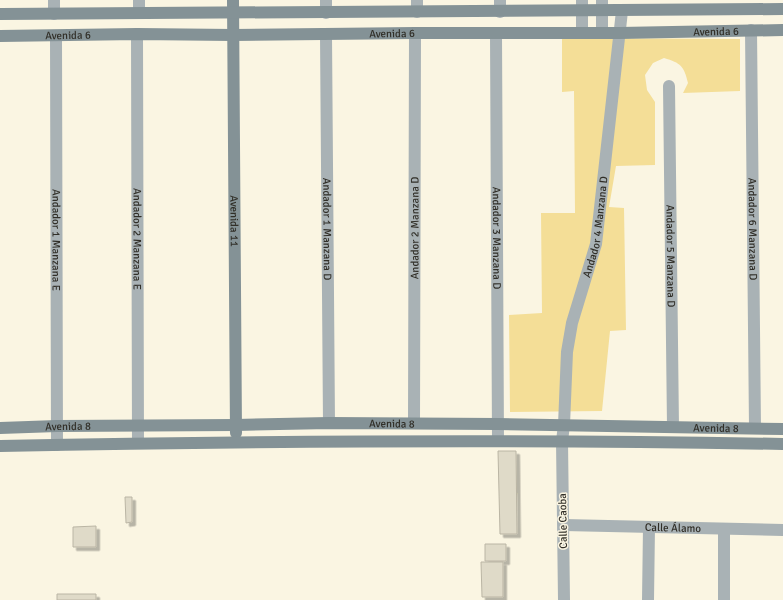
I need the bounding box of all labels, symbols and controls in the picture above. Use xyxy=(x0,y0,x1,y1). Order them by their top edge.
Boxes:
street label: Avenida 6 xyxy=(693,24,739,38)
street label: Avenida 6 xyxy=(369,27,415,40)
street label: Avenida 6 xyxy=(45,28,91,42)
street label: Andador 4 Manzana D xyxy=(580,176,610,279)
street label: Andador 2 Manzana D xyxy=(408,177,421,279)
street label: Andador 1 Manzana D xyxy=(321,178,334,280)
street label: Andador 6 Manzana D xyxy=(746,178,760,280)
street label: Andador 3 Manzana D xyxy=(490,187,504,289)
street label: Andador 2 Manzana E xyxy=(131,188,144,290)
street label: Andador 1 Manzana E xyxy=(50,189,63,291)
street label: Avenida 11 xyxy=(228,195,241,247)
street label: Andador 5 Manzana D xyxy=(664,205,678,307)
street label: Avenida 8 xyxy=(369,417,415,430)
street label: Avenida 8 xyxy=(45,419,91,433)
street label: Avenida 8 xyxy=(693,421,739,435)
street label: Calle Caoba xyxy=(556,493,570,549)
street label: Calle Álamo xyxy=(645,520,702,535)

